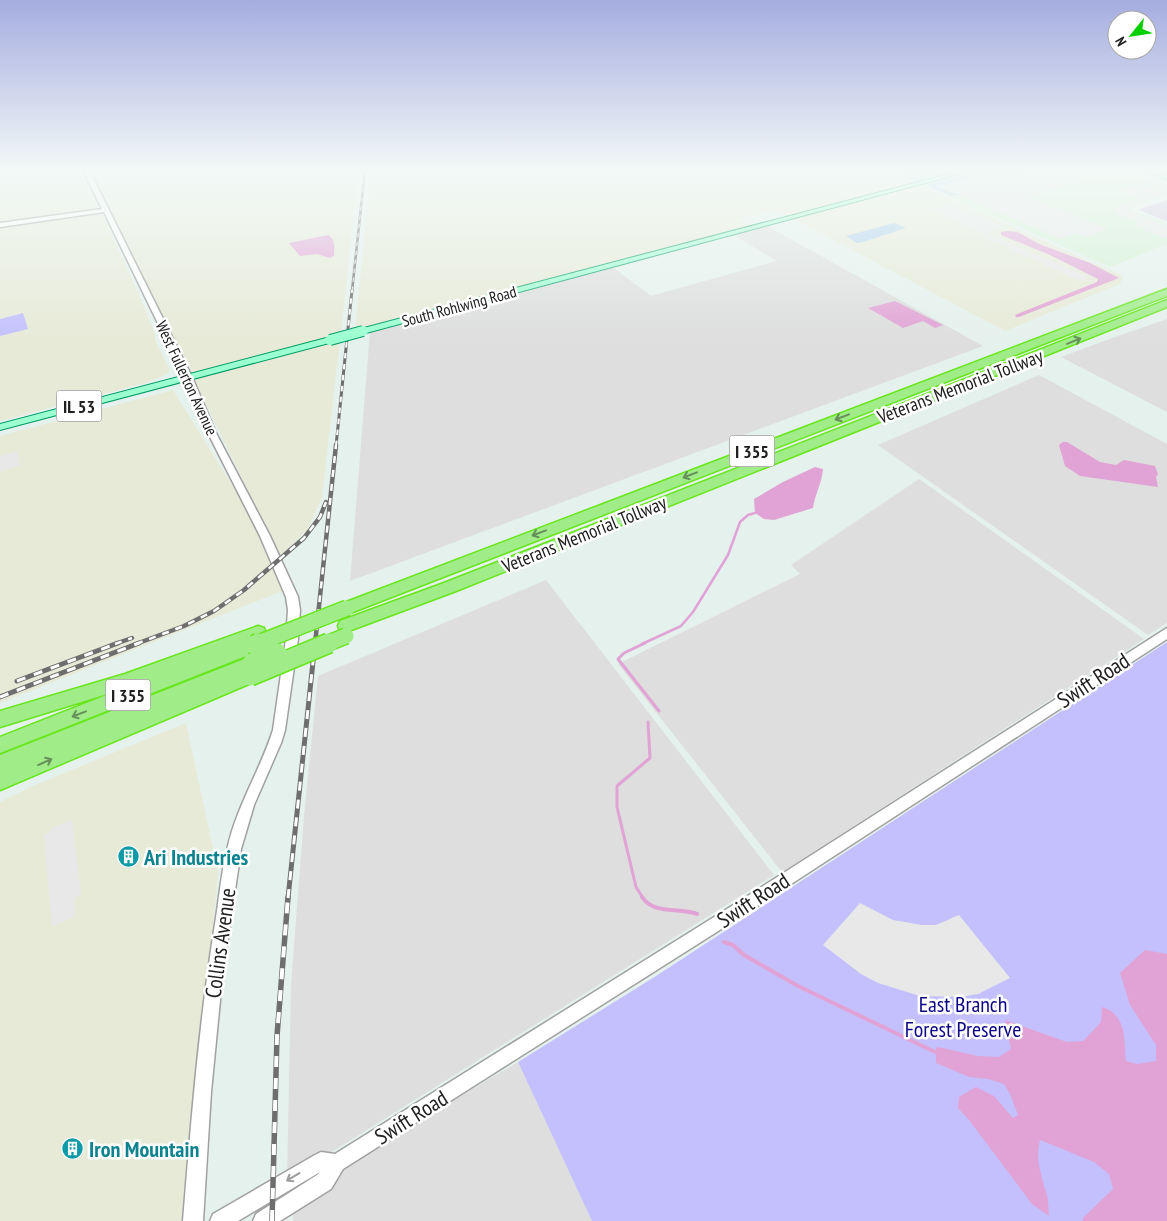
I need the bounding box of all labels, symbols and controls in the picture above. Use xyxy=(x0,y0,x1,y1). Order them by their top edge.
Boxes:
north arrow xyxy=(1107,10,1157,60)
text: N xyxy=(1111,34,1130,49)
street label: South Rohlwing Road xyxy=(400,281,519,331)
street label: West Fullerton Avenue xyxy=(152,318,222,438)
one-way arrow xyxy=(1066,335,1081,345)
street label: Veterans Memorial Tollway xyxy=(873,343,1047,429)
road number: IL 53 xyxy=(56,391,102,422)
one-way arrow xyxy=(835,413,850,422)
road number: I 355 xyxy=(730,436,774,466)
one-way arrow xyxy=(683,471,698,480)
street label: Veterans Memorial Tollway xyxy=(497,490,671,578)
one-way arrow xyxy=(531,529,547,538)
street label: Swift Road xyxy=(1051,646,1135,714)
road number: I 355 xyxy=(106,680,150,710)
one-way arrow xyxy=(72,710,88,719)
one-way arrow xyxy=(37,756,52,766)
place label: Ari Industries xyxy=(143,843,249,871)
building icon: Ari Industries xyxy=(116,845,140,869)
street label: Swift Road xyxy=(711,866,795,934)
street label: Collins Avenue xyxy=(198,886,242,1000)
park label: East Branch Forest Preserve xyxy=(905,990,1021,1043)
street label: Swift Road xyxy=(369,1084,453,1150)
place label: Iron Mountain xyxy=(89,1135,199,1163)
building icon: Iron Mountain xyxy=(61,1137,85,1161)
one-way arrow xyxy=(287,1173,301,1183)

